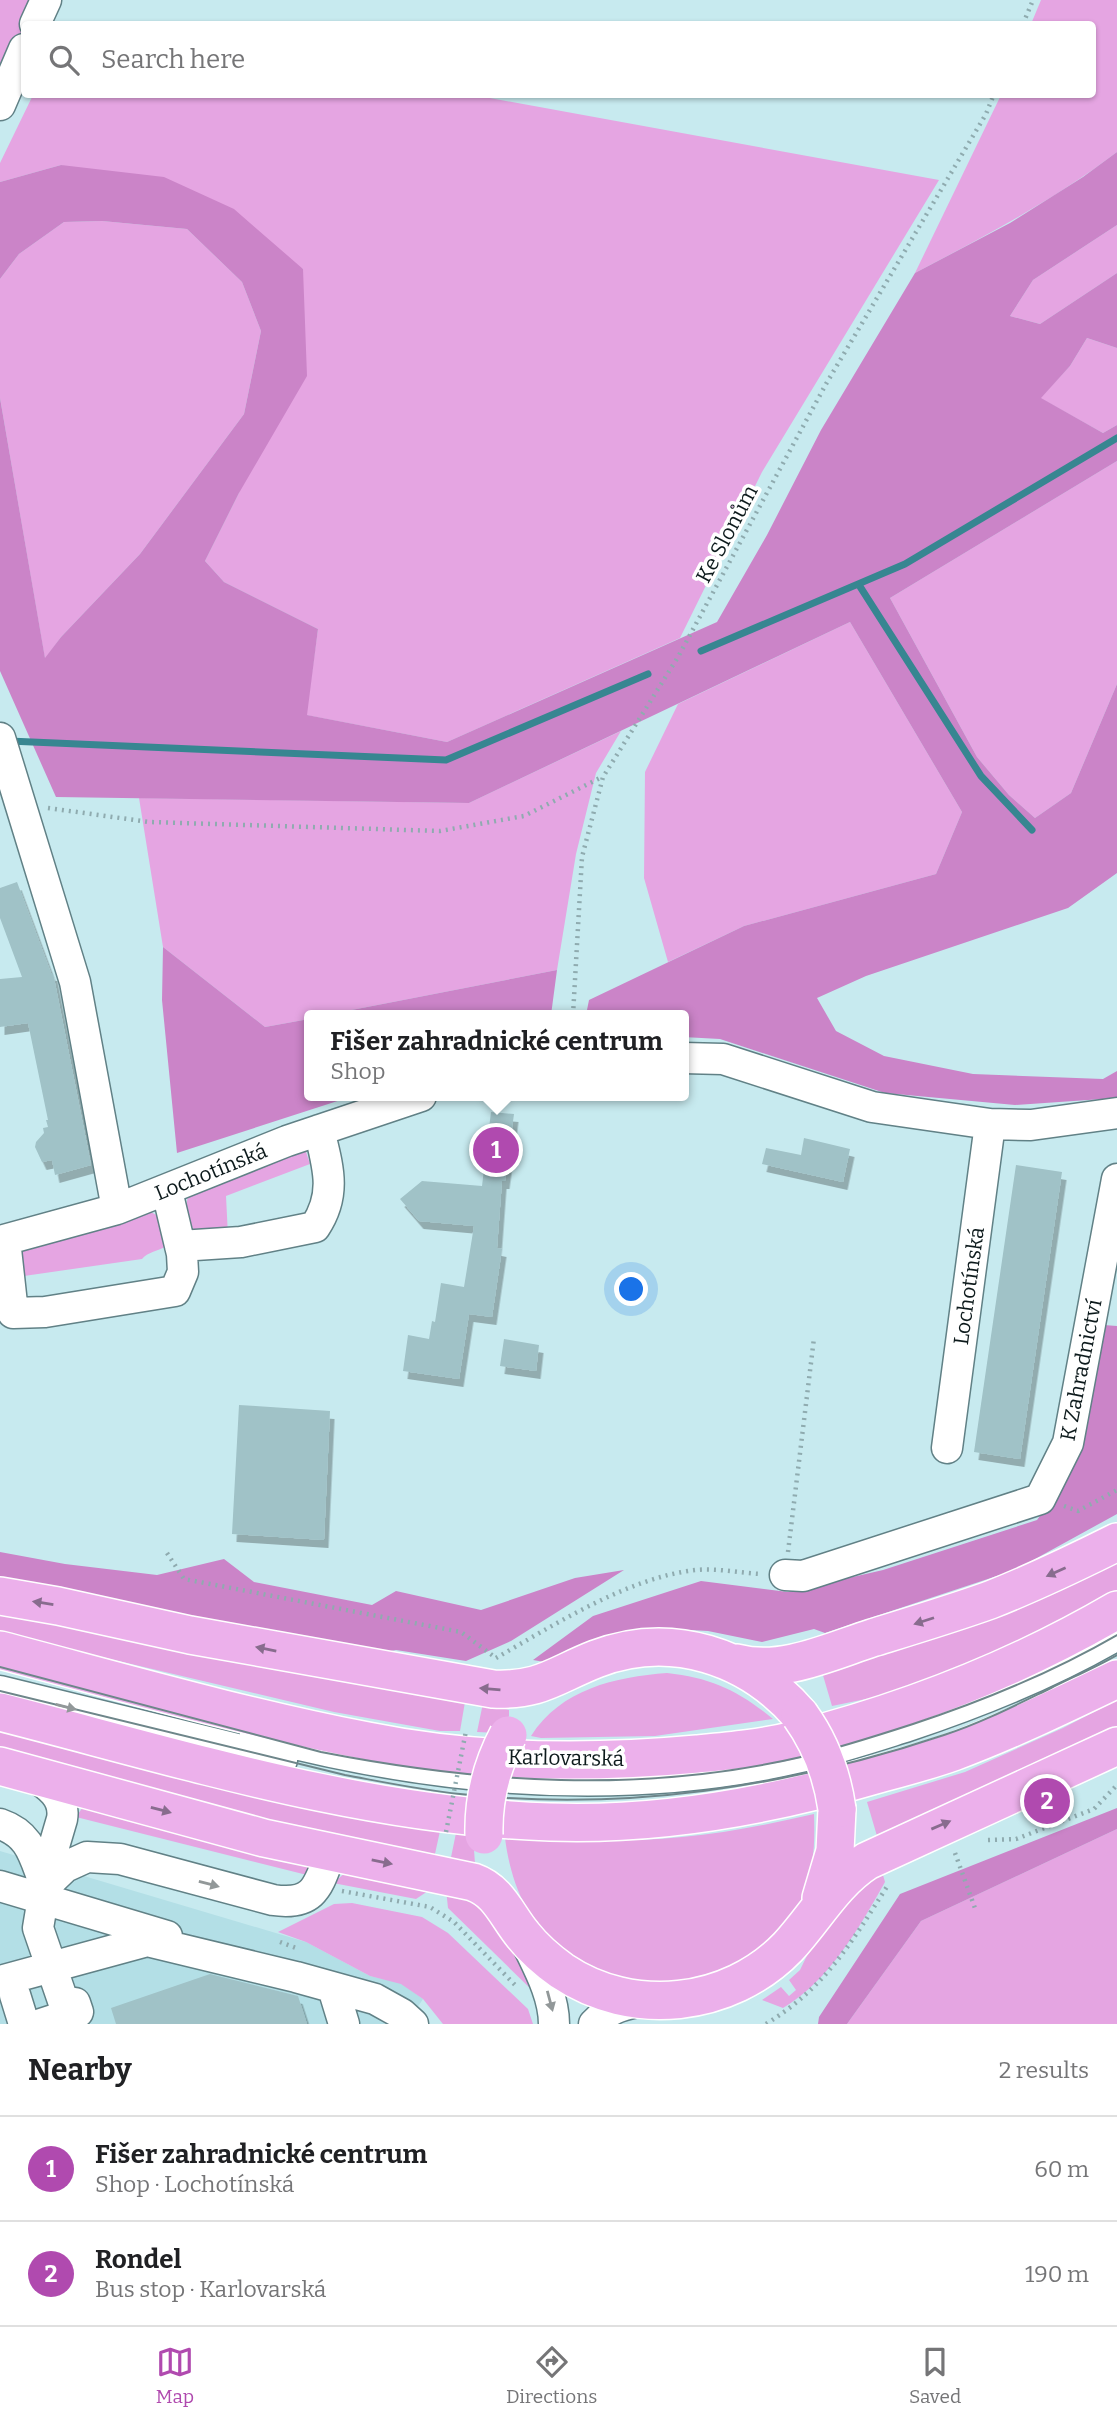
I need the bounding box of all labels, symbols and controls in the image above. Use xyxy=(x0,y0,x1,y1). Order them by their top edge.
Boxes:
search box xyxy=(21,21,1096,98)
icon: search xyxy=(45,41,83,79)
text: Search here xyxy=(101,44,245,75)
street label: Ke Slonům xyxy=(690,481,764,587)
popup xyxy=(304,1010,689,1101)
text: Fišer zahradnické centrum xyxy=(330,1026,663,1057)
text: Shop xyxy=(330,1057,385,1085)
pin: 1 xyxy=(473,1124,519,1176)
street label: Lochotínská xyxy=(151,1137,271,1206)
street label: Lochotínská xyxy=(948,1225,990,1347)
your location xyxy=(614,1272,648,1306)
street label: K Zahradnictví xyxy=(1055,1296,1108,1443)
one-way arrow xyxy=(1045,1567,1066,1578)
one-way arrow xyxy=(32,1597,54,1608)
one-way arrow xyxy=(914,1617,935,1627)
one-way arrow xyxy=(255,1643,277,1654)
one-way arrow xyxy=(478,1683,500,1694)
one-way arrow xyxy=(55,1702,77,1713)
street label: Karlovarská xyxy=(508,1744,625,1772)
pin: 2 xyxy=(1024,1775,1070,1827)
one-way arrow xyxy=(150,1805,172,1816)
one-way arrow xyxy=(930,1820,951,1831)
one-way arrow xyxy=(371,1857,393,1868)
one-way arrow xyxy=(199,1879,220,1889)
one-way arrow xyxy=(546,1991,556,2012)
text: Nearby xyxy=(28,2052,132,2088)
text: 2 results xyxy=(999,2056,1089,2084)
text: Fišer zahradnické centrum xyxy=(95,2139,427,2170)
text: 1 xyxy=(46,2155,56,2183)
text: 60 m xyxy=(1034,2155,1089,2183)
text: Shop · Lochotínská xyxy=(95,2170,294,2198)
text: Rondel xyxy=(95,2244,182,2275)
text: 2 xyxy=(45,2260,57,2288)
text: 190 m xyxy=(1025,2260,1089,2288)
text: Bus stop · Karlovarská xyxy=(95,2275,326,2303)
tab: Map xyxy=(156,2343,194,2408)
tab: Directions xyxy=(506,2343,597,2408)
tab: Saved xyxy=(909,2343,961,2408)

